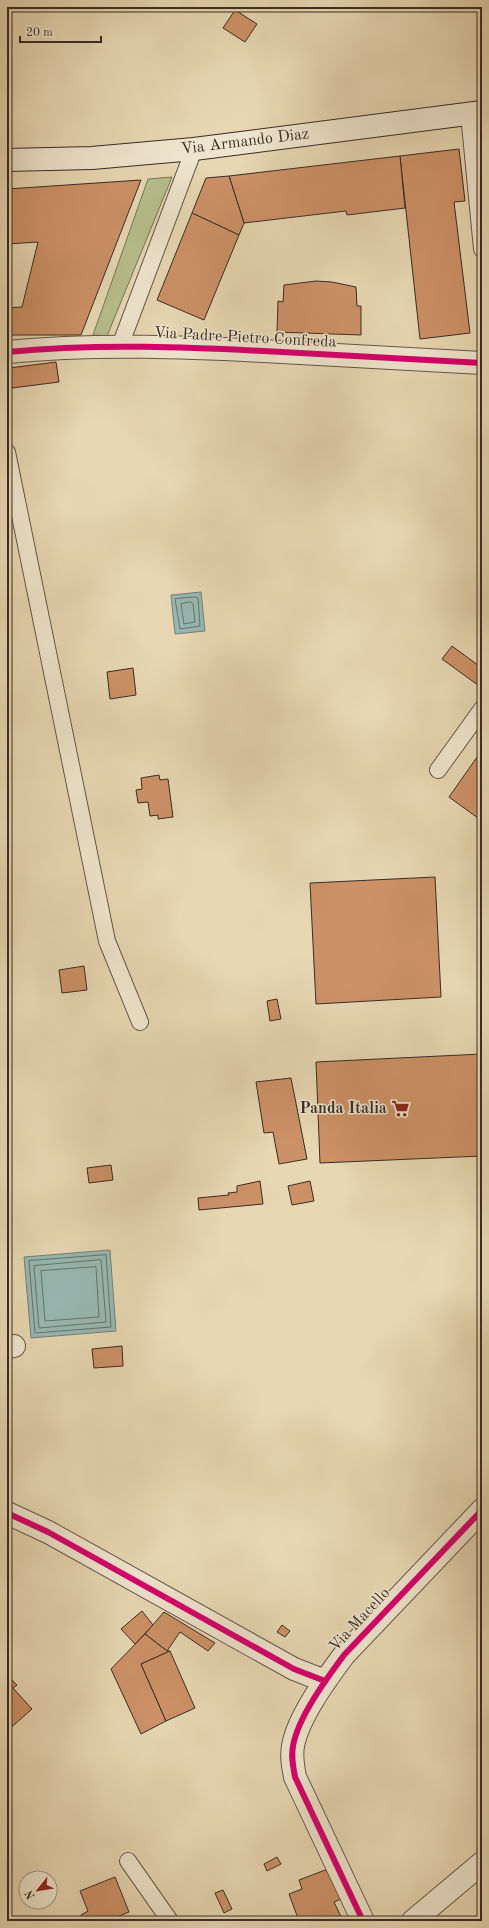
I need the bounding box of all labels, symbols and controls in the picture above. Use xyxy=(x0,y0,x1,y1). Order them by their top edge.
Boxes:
scale bar xyxy=(20,18,101,44)
text: 20 m xyxy=(26,27,53,39)
street label: Via Armando Diaz xyxy=(180,126,310,158)
street label: Via Padre Pietro Confreda xyxy=(153,325,337,351)
supermarket icon: Panda Italia xyxy=(390,1099,410,1119)
place label: Panda Italia xyxy=(299,1101,387,1117)
street label: Via Macello xyxy=(327,1585,393,1655)
north arrow xyxy=(18,1870,58,1910)
text: N xyxy=(23,1887,38,1901)

